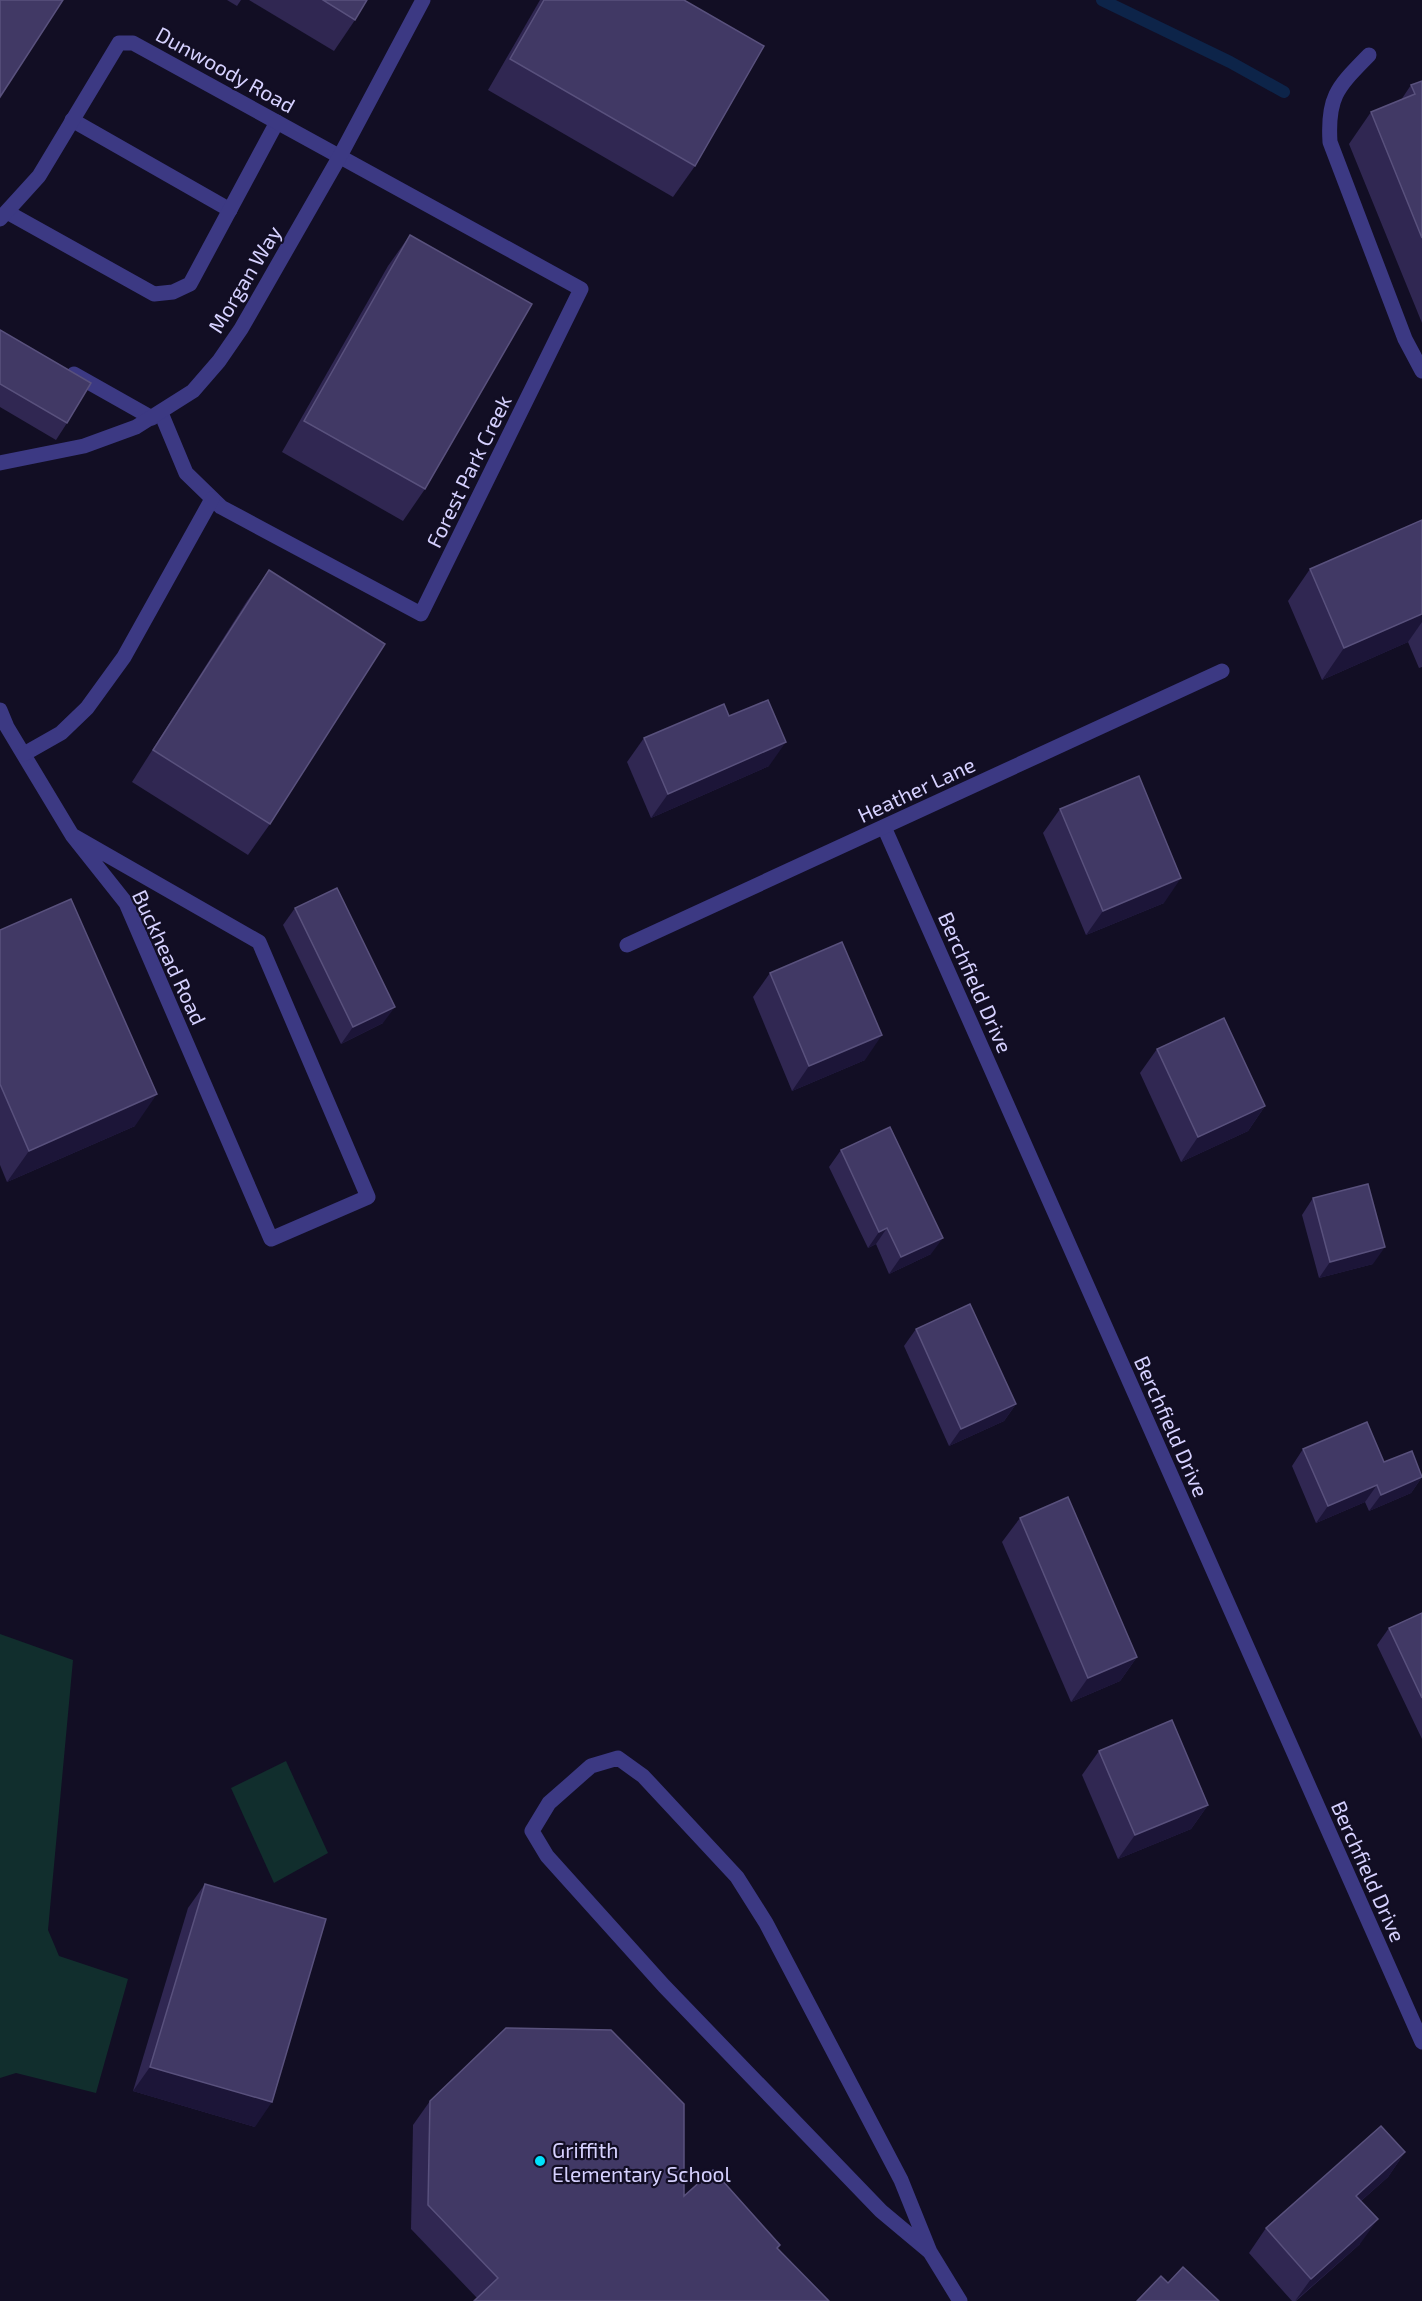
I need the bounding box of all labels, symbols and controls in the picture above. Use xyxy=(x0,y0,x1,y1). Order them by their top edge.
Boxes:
street label: Dunwoody Road xyxy=(152,21,300,117)
street label: Morgan Way xyxy=(202,221,286,337)
street label: Forest Park Creek xyxy=(420,390,516,551)
street label: Heather Lane xyxy=(853,751,979,827)
street label: Buckhead Road xyxy=(128,886,212,1028)
street label: Berchfield Drive xyxy=(934,908,1018,1056)
street label: Berchfield Drive xyxy=(1130,1352,1214,1500)
street label: Berchfield Drive xyxy=(1327,1797,1411,1945)
place label: Griffith Elementary School xyxy=(552,2137,732,2186)
marker: Griffith Elementary School xyxy=(533,2154,547,2168)

